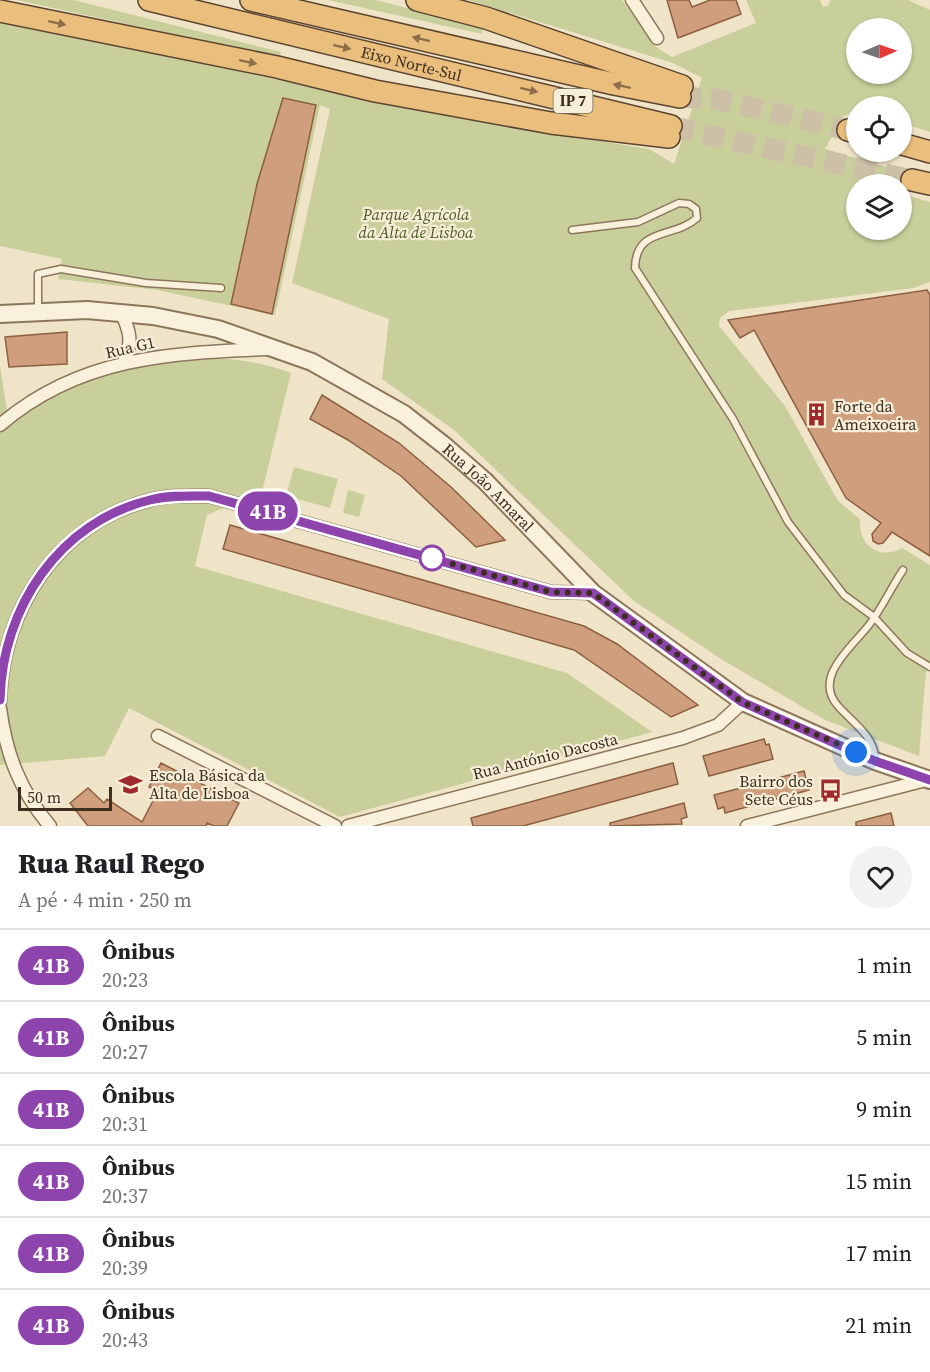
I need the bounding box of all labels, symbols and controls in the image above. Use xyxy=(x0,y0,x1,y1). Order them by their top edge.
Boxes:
one-way arrow xyxy=(48,18,67,28)
north arrow xyxy=(846,18,912,84)
map controls xyxy=(846,18,912,240)
one-way arrow xyxy=(411,34,430,43)
street label: Eixo Norte-Sul xyxy=(359,41,464,86)
one-way arrow xyxy=(333,42,351,52)
one-way arrow xyxy=(239,57,258,67)
one-way arrow xyxy=(612,81,631,90)
one-way arrow xyxy=(520,86,538,96)
road number: IP 7 xyxy=(554,89,592,113)
button: locate xyxy=(846,96,912,162)
button: layers xyxy=(846,174,912,240)
park label: Parque Agrícola da Alta de Lisboa xyxy=(359,203,474,243)
street label: Rua G1 xyxy=(103,331,157,363)
place label: Forte da Ameixoeira xyxy=(834,395,917,435)
building icon: Forte da Ameixoeira xyxy=(803,402,829,428)
street label: Rua João Amaral xyxy=(438,438,539,537)
line badge: 41B xyxy=(234,492,302,530)
text: 41B xyxy=(250,497,286,526)
unlabelled marker xyxy=(419,545,445,571)
street label: Rua António Dacosta xyxy=(470,727,621,785)
your location xyxy=(841,737,871,767)
place label: Escola Básica da Alta de Lisboa xyxy=(149,764,266,804)
place label: Bairro dos Sete Céus xyxy=(739,770,813,810)
school or university icon: Escola Básica da Alta de Lisboa xyxy=(118,771,144,797)
bus stop icon: Bairro dos Sete Céus xyxy=(818,777,844,803)
scale bar xyxy=(18,784,112,812)
text: 50 m xyxy=(27,786,61,808)
text: Rua Raul Rego xyxy=(18,844,205,882)
button: heart xyxy=(849,846,912,909)
text: A pé · 4 min · 250 m xyxy=(18,886,192,914)
text: Ônibus xyxy=(102,936,175,966)
text: 1 min xyxy=(856,950,912,980)
text: 41B xyxy=(33,951,69,980)
text: 20:23 xyxy=(102,966,148,994)
text: Ônibus xyxy=(102,1008,175,1038)
text: 5 min xyxy=(856,1022,912,1052)
text: 41B xyxy=(33,1023,69,1052)
text: 20:27 xyxy=(102,1038,148,1066)
text: Ônibus xyxy=(102,1080,175,1110)
text: 9 min xyxy=(856,1094,912,1124)
text: 41B xyxy=(33,1095,69,1124)
text: 20:31 xyxy=(102,1110,148,1138)
text: Ônibus xyxy=(102,1152,175,1182)
text: 15 min xyxy=(845,1166,912,1196)
text: 41B xyxy=(33,1167,69,1196)
text: 20:37 xyxy=(102,1182,148,1210)
text: Ônibus xyxy=(102,1224,175,1254)
text: 17 min xyxy=(845,1238,912,1268)
text: 41B xyxy=(33,1239,69,1268)
text: 20:39 xyxy=(102,1254,148,1282)
text: Ônibus xyxy=(102,1296,175,1326)
text: 21 min xyxy=(845,1310,912,1340)
text: 41B xyxy=(33,1311,69,1340)
text: 20:43 xyxy=(102,1326,148,1354)

